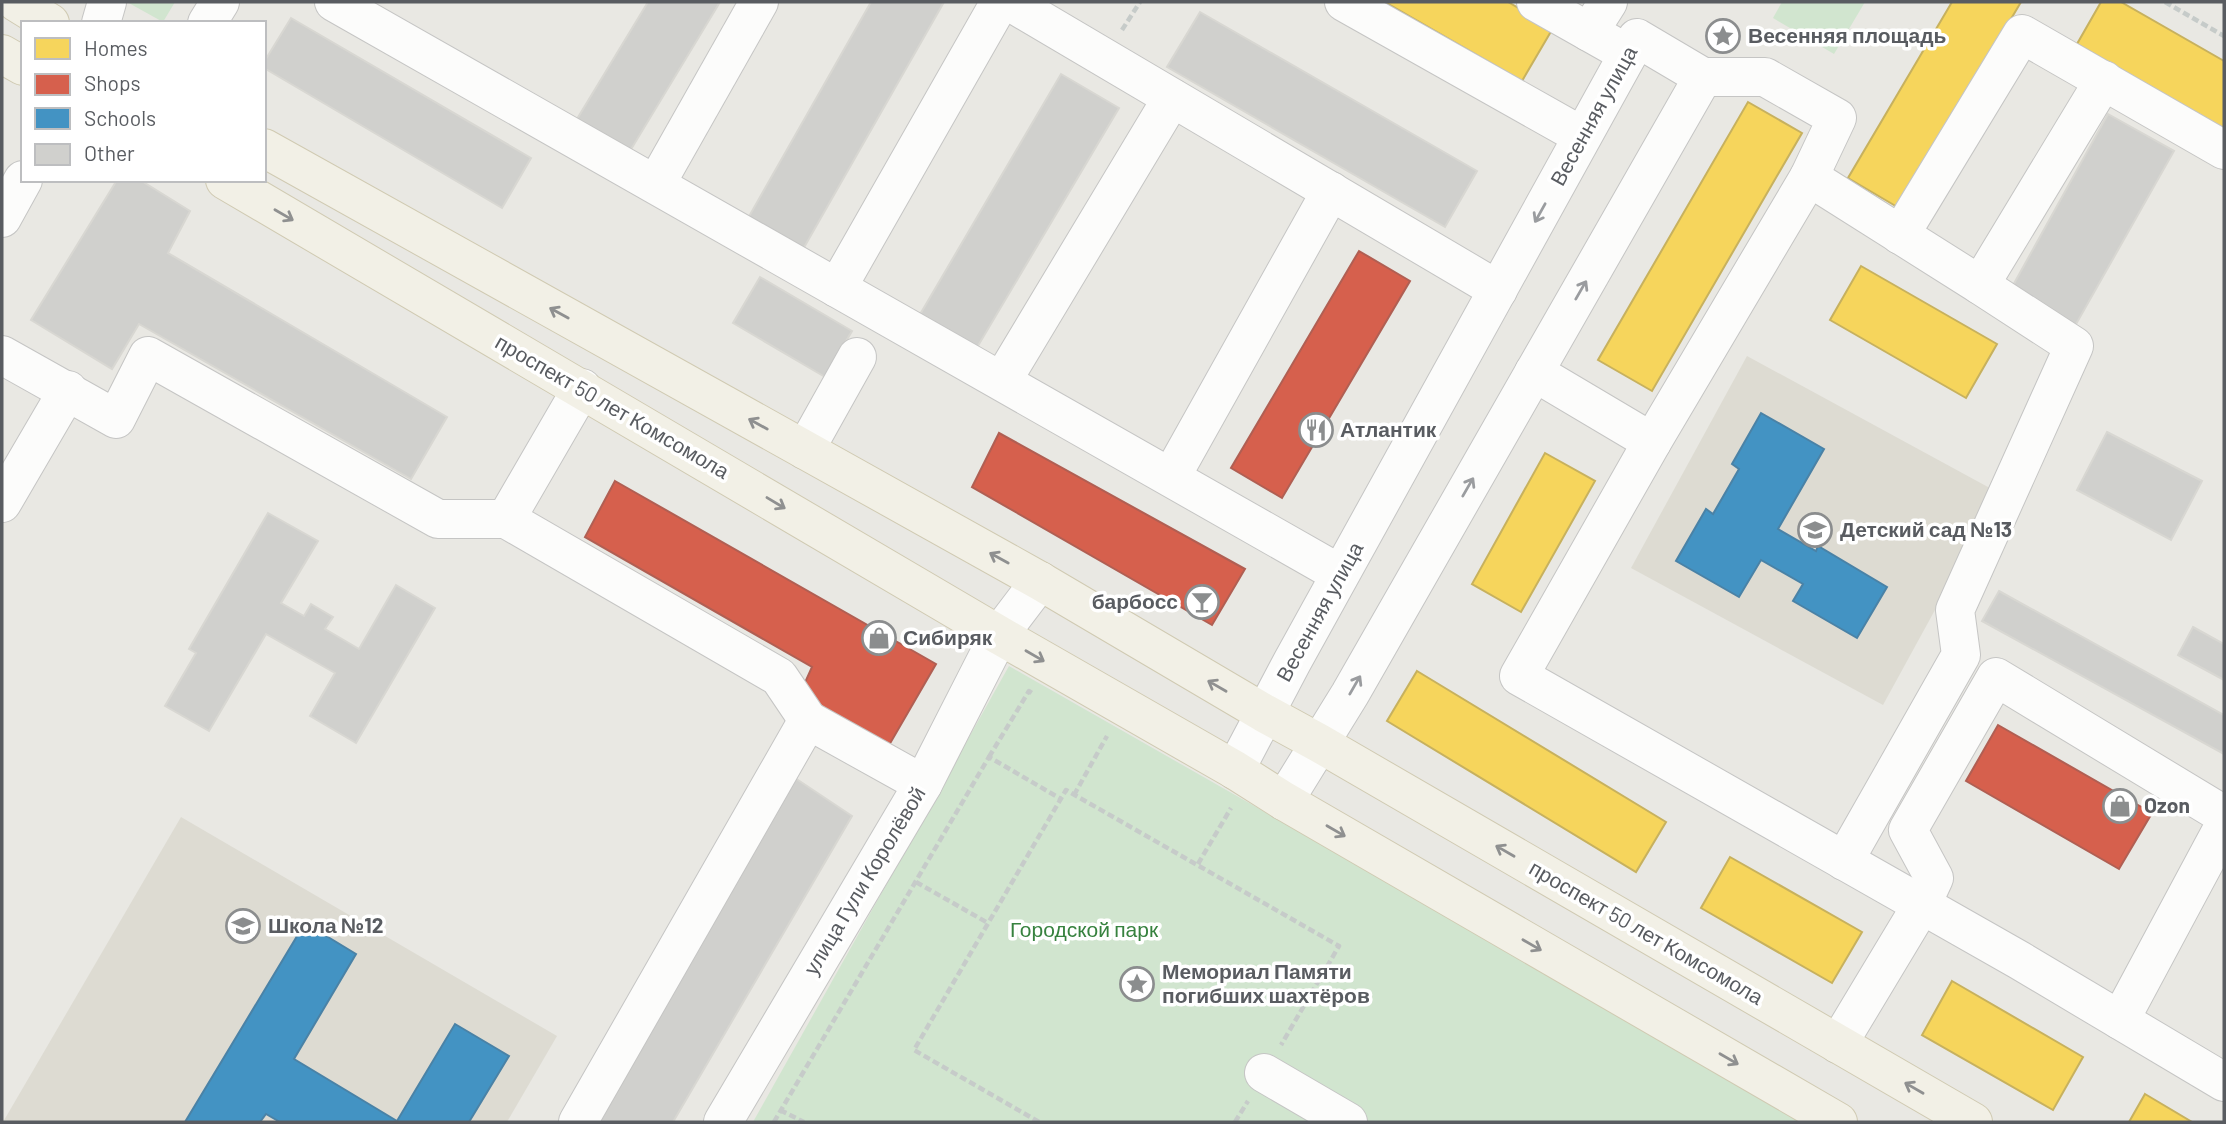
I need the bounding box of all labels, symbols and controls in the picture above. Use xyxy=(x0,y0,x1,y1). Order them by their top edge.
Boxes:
place icon: Весенняя площадь xyxy=(1704,17,1742,55)
legend xyxy=(21,21,266,182)
place label: Весенняя площадь xyxy=(1748,22,1947,47)
text: Homes xyxy=(84,35,148,60)
street label: Весенняя улица xyxy=(1544,41,1642,189)
text: Shops xyxy=(84,70,141,95)
text: Schools xyxy=(84,105,156,130)
text: Other xyxy=(84,140,135,165)
one-way arrow xyxy=(1533,202,1546,223)
one-way arrow xyxy=(273,208,293,222)
one-way arrow xyxy=(1574,280,1588,300)
one-way arrow xyxy=(550,306,570,320)
street label: проспект 50 лет Комсомола xyxy=(491,328,734,483)
restaurant icon: Атлантик xyxy=(1297,411,1335,449)
place label: Атлантик xyxy=(1340,416,1437,441)
one-way arrow xyxy=(748,417,769,430)
one-way arrow xyxy=(1461,478,1475,498)
one-way arrow xyxy=(765,496,785,510)
school or university icon: Детский сад №13 xyxy=(1796,511,1834,549)
place label: Детский сад №13 xyxy=(1840,516,2012,541)
street label: Весенняя улица xyxy=(1270,537,1368,685)
one-way arrow xyxy=(990,551,1010,565)
bar icon: барбосс xyxy=(1183,583,1221,621)
place label: барбосс xyxy=(1092,588,1178,613)
shop icon: Сибиряк xyxy=(860,619,898,657)
place label: Сибиряк xyxy=(903,624,993,649)
one-way arrow xyxy=(1024,650,1045,663)
one-way arrow xyxy=(1348,675,1362,695)
one-way arrow xyxy=(1207,679,1227,693)
street label: улица Гули Королёвой xyxy=(798,782,930,979)
shop icon: Ozon xyxy=(2101,787,2139,825)
place label: Ozon xyxy=(2144,792,2190,817)
one-way arrow xyxy=(1325,824,1345,838)
one-way arrow xyxy=(1496,844,1516,858)
street label: проспект 50 лет Комсомола xyxy=(1525,854,1768,1009)
school or university icon: Школа №12 xyxy=(224,907,262,945)
place label: Школа №12 xyxy=(268,912,383,937)
park label: Городской парк xyxy=(1010,916,1159,941)
one-way arrow xyxy=(1522,938,1542,952)
place label: Мемориал Памяти погибших шахтёров xyxy=(1162,958,1370,1007)
place icon: Мемориал Памяти погибших шахтёров xyxy=(1118,965,1156,1003)
one-way arrow xyxy=(1719,1052,1739,1066)
one-way arrow xyxy=(1904,1081,1925,1094)

